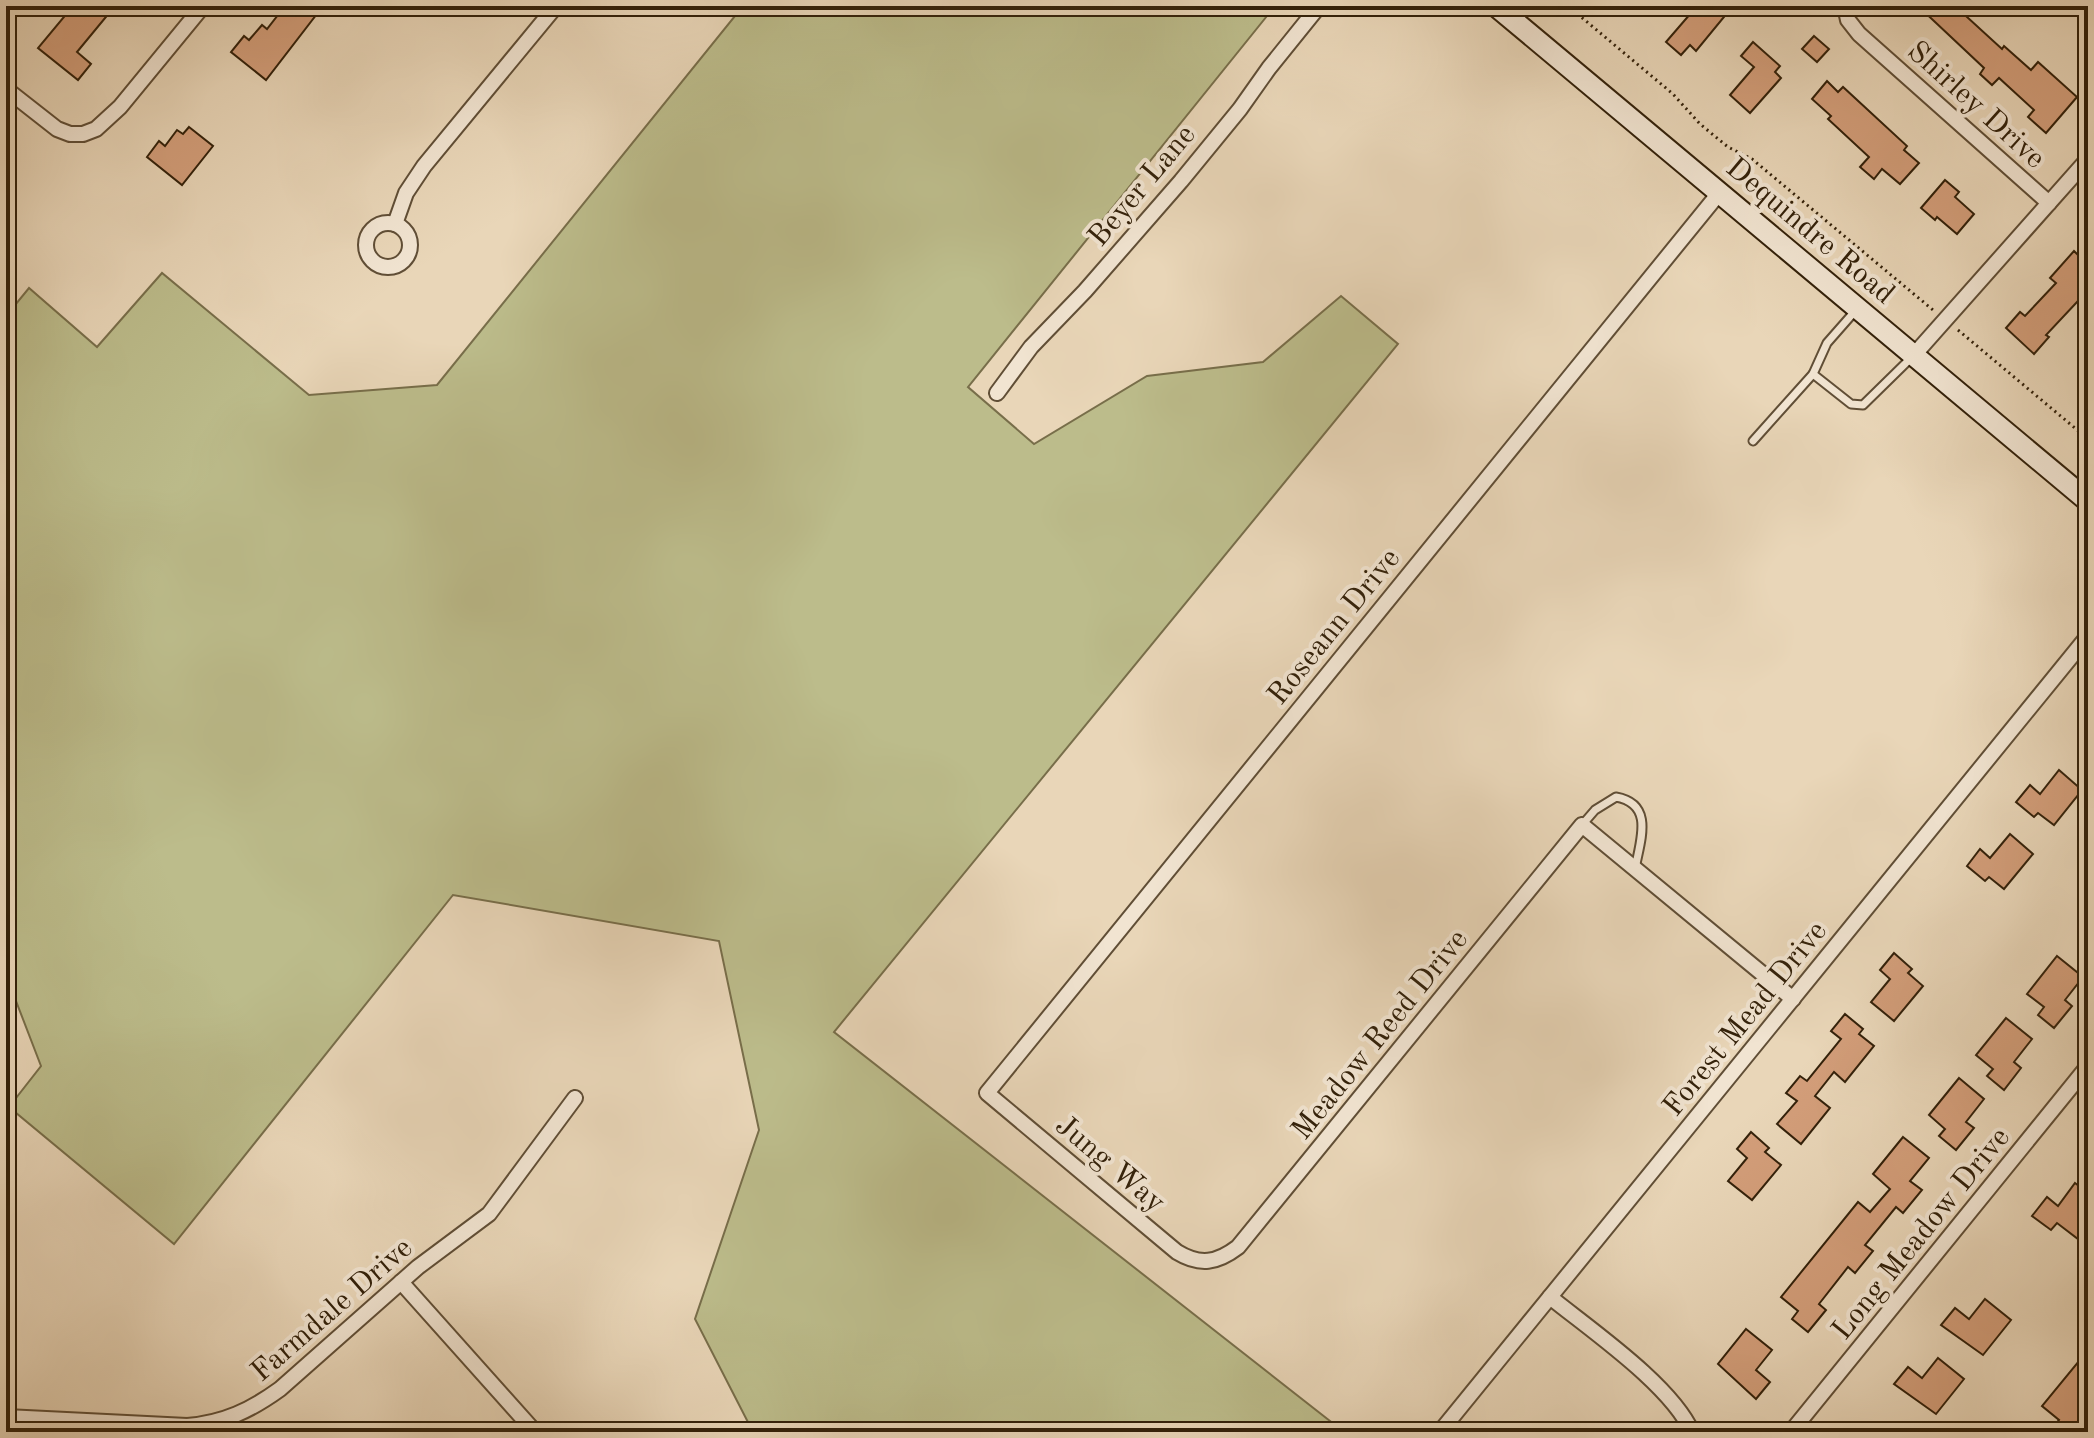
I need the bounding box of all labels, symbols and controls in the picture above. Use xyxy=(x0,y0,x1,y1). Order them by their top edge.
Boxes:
street label: Shirley Drive xyxy=(1901,36,2050,175)
street label: Beyer Lane xyxy=(1083,120,1202,253)
street label: Dequindre Road xyxy=(1720,153,1900,310)
street label: Roseann Drive xyxy=(1263,544,1406,711)
street label: Forest Mead Drive xyxy=(1658,916,1833,1122)
street label: Meadow Reed Drive xyxy=(1287,925,1474,1146)
street label: Jung Way xyxy=(1049,1110,1170,1219)
street label: Long Meadow Drive xyxy=(1827,1122,2016,1346)
street label: Farmdale Drive xyxy=(246,1233,418,1388)

